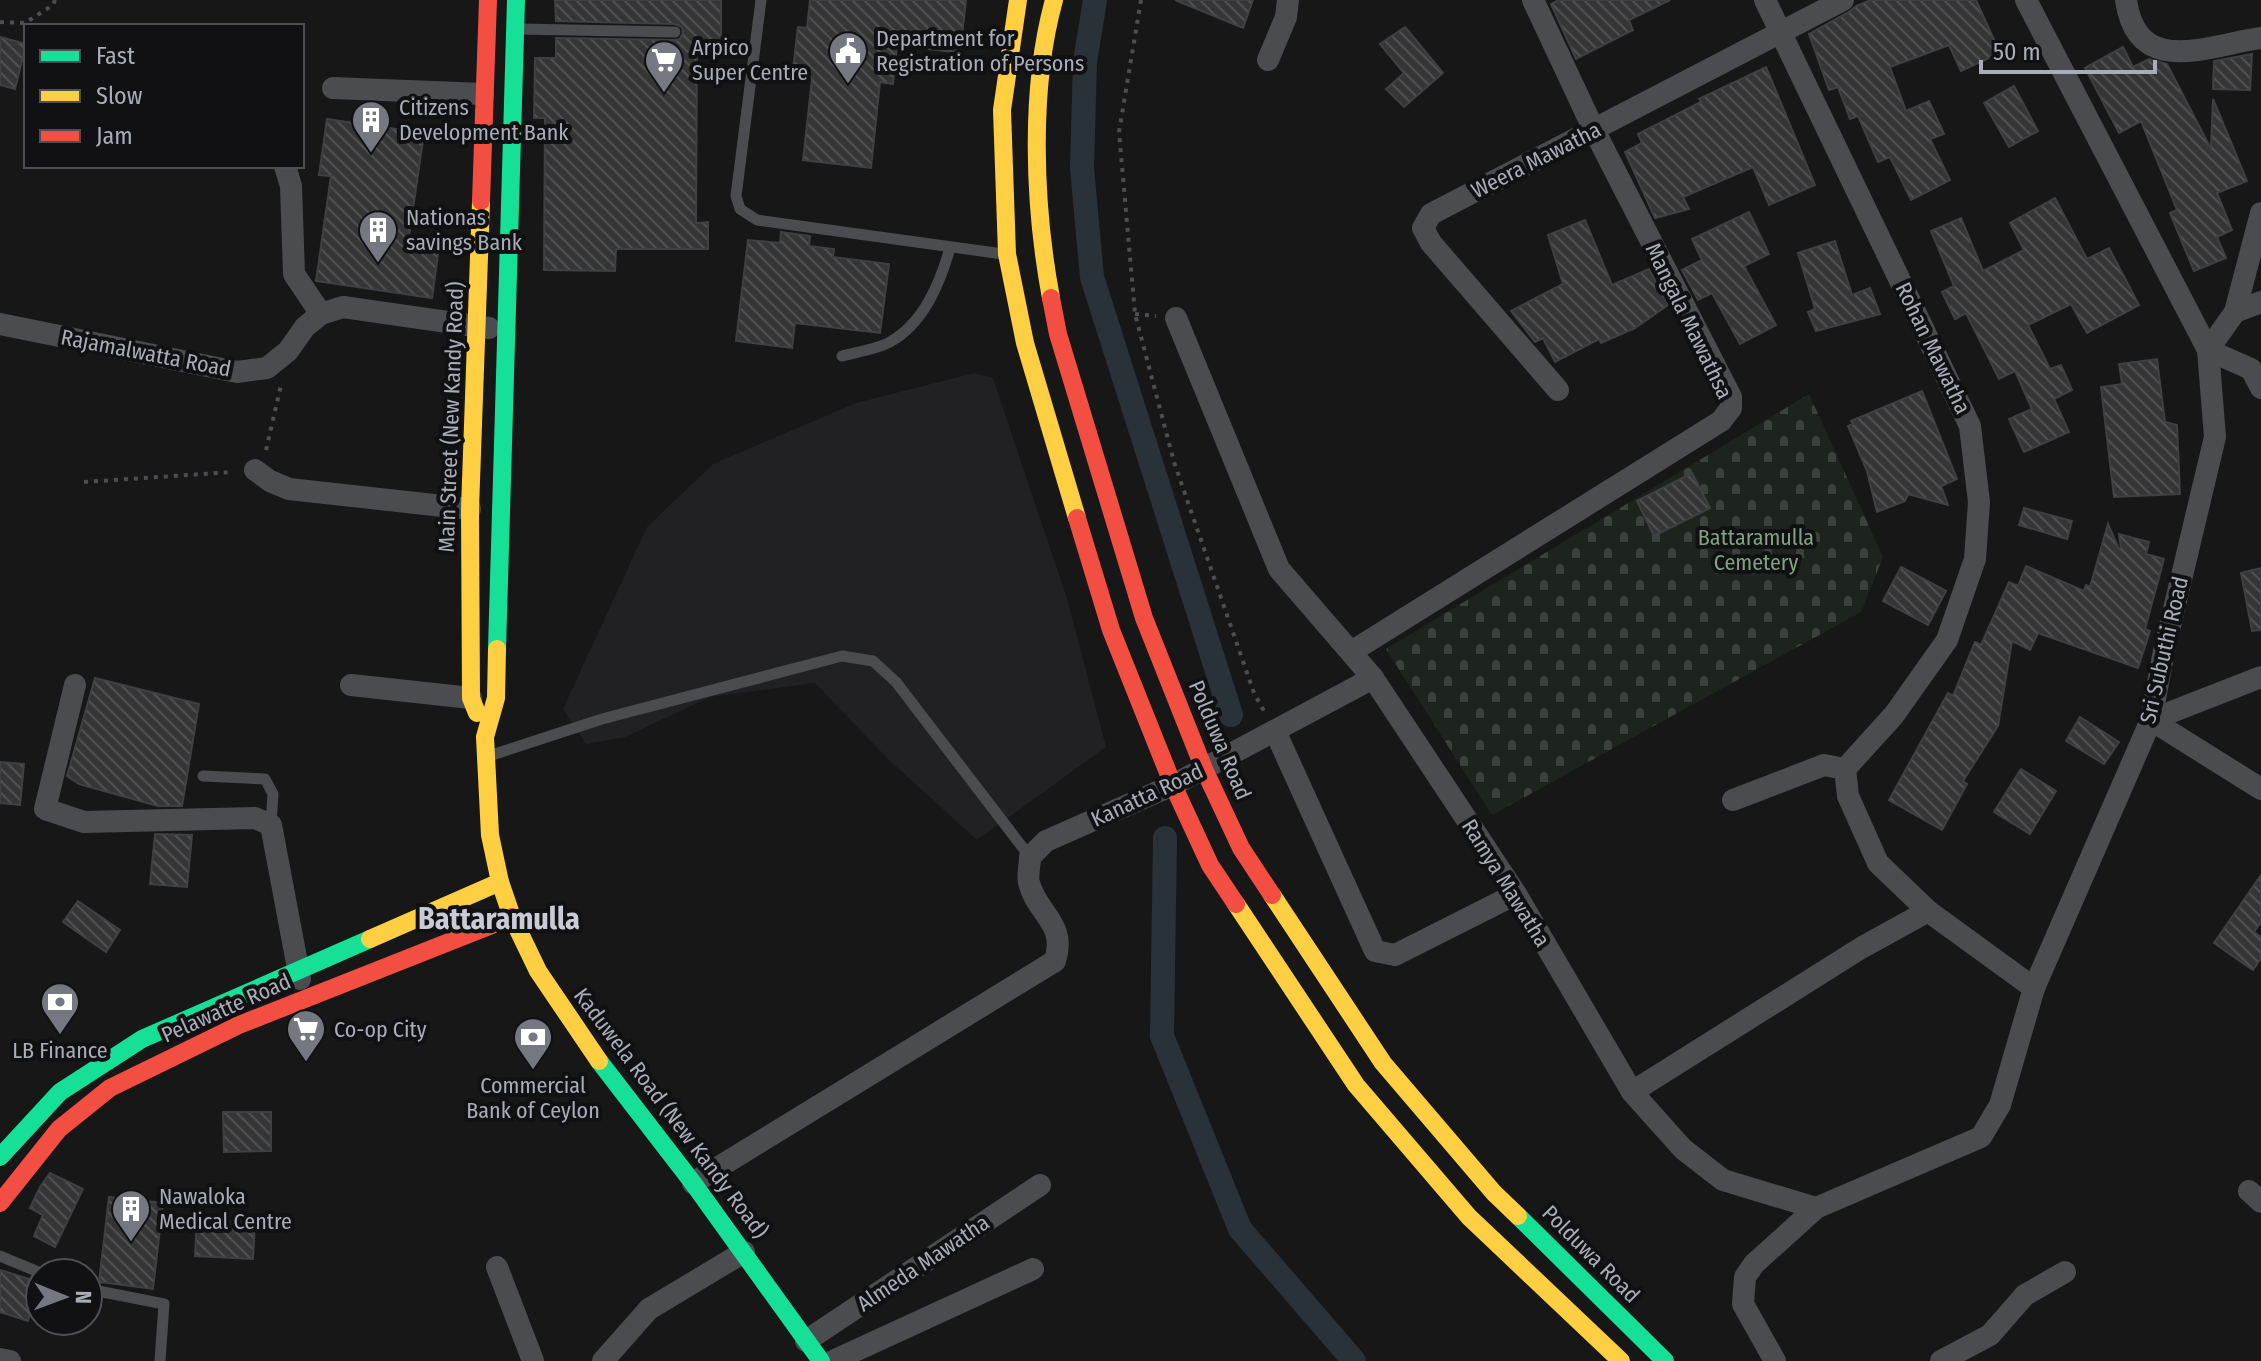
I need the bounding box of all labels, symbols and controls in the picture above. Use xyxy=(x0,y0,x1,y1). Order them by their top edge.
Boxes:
legend xyxy=(24,24,304,168)
scale bar xyxy=(1981,24,2155,74)
place label: Department for Registration of Persons xyxy=(876,25,1084,77)
public building icon: Department for Registration of Persons xyxy=(827,30,869,85)
place label: Arpico Super Centre xyxy=(692,34,808,86)
text: 50 m xyxy=(1993,38,2041,66)
supermarket icon: Arpico Super Centre xyxy=(643,39,685,94)
text: Fast xyxy=(96,42,135,70)
text: Slow xyxy=(96,82,143,110)
place label: Citizens Development Bank xyxy=(399,94,569,146)
building icon: Citizens Development Bank xyxy=(350,99,392,154)
street label: Weera Mawatha xyxy=(1467,116,1605,204)
text: Jam xyxy=(96,122,133,150)
place label: Nationas savings Bank xyxy=(406,204,523,256)
building icon: Nationas savings Bank xyxy=(357,209,399,264)
street label: Mangala Mawathsa xyxy=(1640,239,1738,403)
street label: Rohan Mawatha xyxy=(1889,278,1977,418)
street label: Main Street (New Kandy Road) xyxy=(433,281,469,553)
street label: Rajamalwatta Road xyxy=(59,323,233,383)
park label: Battaramulla Cemetery xyxy=(1698,524,1814,576)
street label: Sri Subuthi Road xyxy=(2134,574,2194,726)
street label: Polduwa Road xyxy=(1183,676,1257,804)
street label: Kanatta Road xyxy=(1087,757,1207,833)
street label: Ramya Mawatha xyxy=(1456,814,1556,952)
district label: Battaramulla xyxy=(418,901,580,937)
street label: Pelawatte Road xyxy=(157,967,295,1049)
bank icon: LB Finance xyxy=(39,981,81,1036)
street label: Kaduwela Road (New Kandy Road) xyxy=(568,983,774,1243)
supermarket icon: Co-op City xyxy=(285,1008,327,1063)
place label: Co-op City xyxy=(334,1016,427,1043)
bank icon: Commercial Bank of Ceylon xyxy=(512,1016,554,1071)
place label: LB Finance xyxy=(12,1037,108,1064)
place label: Commercial Bank of Ceylon xyxy=(466,1072,600,1124)
place label: Nawaloka Medical Centre xyxy=(159,1183,292,1235)
building icon: Nawaloka Medical Centre xyxy=(110,1188,152,1243)
street label: Polduwa Road xyxy=(1537,1200,1645,1308)
street label: Almeda Mawatha xyxy=(852,1209,994,1317)
north arrow xyxy=(24,1257,104,1337)
text: N xyxy=(70,1291,97,1304)

